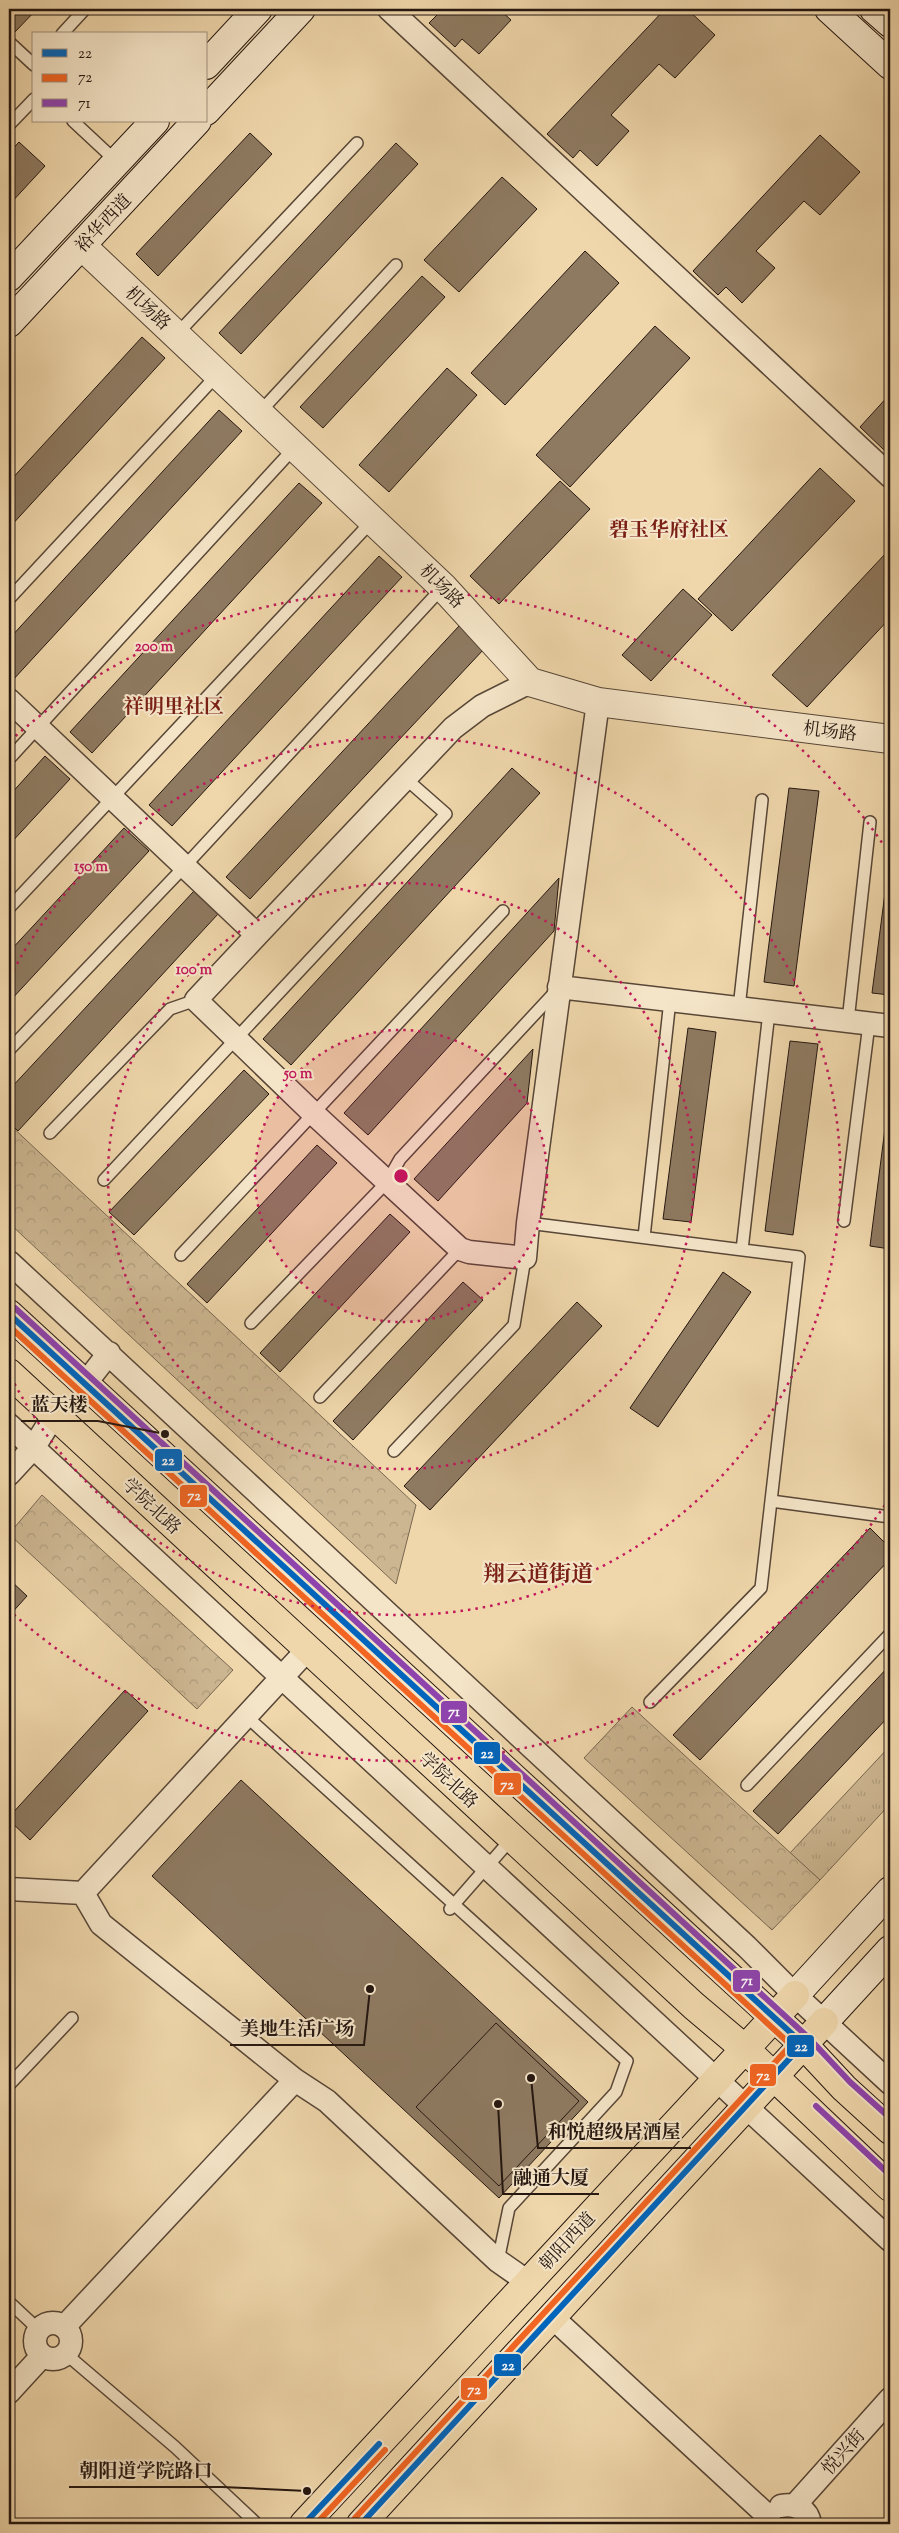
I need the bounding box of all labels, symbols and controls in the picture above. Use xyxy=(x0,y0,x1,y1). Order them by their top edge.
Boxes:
legend xyxy=(32,32,208,122)
text: 22 xyxy=(78,44,92,65)
text: 72 xyxy=(78,68,92,89)
text: 71 xyxy=(78,94,91,115)
street label: 裕华西道 xyxy=(70,189,139,260)
street label: 机场路 xyxy=(118,282,175,337)
district label: 碧玉华府社区 xyxy=(609,517,729,546)
street label: 机场路 xyxy=(412,559,469,616)
text: 200 m xyxy=(135,637,174,658)
district label: 祥明里社区 xyxy=(124,694,224,723)
street label: 机场路 xyxy=(801,717,858,749)
text: 150 m xyxy=(74,857,108,878)
text: 100 m xyxy=(176,960,213,981)
text: 50 m xyxy=(283,1064,313,1085)
centre of rings xyxy=(392,1167,410,1185)
callout: 蓝天楼 xyxy=(21,1387,98,1421)
text: 蓝天楼 xyxy=(30,1393,88,1420)
line badge: 22 xyxy=(154,1448,183,1472)
text: 22 xyxy=(161,1452,175,1472)
street label: 学院北路 xyxy=(115,1473,186,1542)
line badge: 72 xyxy=(179,1484,208,1508)
text: 72 xyxy=(187,1487,201,1507)
district label: 翔云道街道 xyxy=(483,1560,593,1592)
line badge: 71 xyxy=(440,1700,468,1724)
text: 71 xyxy=(448,1703,460,1723)
line badge: 22 xyxy=(473,1741,501,1765)
text: 22 xyxy=(480,1745,494,1765)
street label: 学院北路 xyxy=(412,1747,483,1816)
line badge: 72 xyxy=(493,1772,522,1796)
text: 72 xyxy=(500,1776,514,1796)
line badge: 71 xyxy=(732,1969,761,1993)
text: 71 xyxy=(741,1972,753,1992)
callout: 美地生活广场 xyxy=(230,2011,364,2045)
text: 美地生活广场 xyxy=(240,2017,354,2044)
line badge: 22 xyxy=(786,2034,815,2058)
text: 22 xyxy=(794,2038,808,2058)
line badge: 72 xyxy=(749,2063,777,2087)
text: 72 xyxy=(756,2067,770,2087)
callout: 和悦超级居酒屋 xyxy=(538,2114,691,2148)
text: 和悦超级居酒屋 xyxy=(547,2120,681,2147)
callout: 融通大厦 xyxy=(503,2160,599,2194)
text: 融通大厦 xyxy=(513,2166,589,2193)
street label: 朝阳西道 xyxy=(534,2207,603,2278)
line badge: 22 xyxy=(493,2353,522,2377)
text: 22 xyxy=(501,2357,515,2377)
line badge: 72 xyxy=(460,2377,488,2401)
text: 72 xyxy=(467,2381,481,2401)
street label: 悦兴街 xyxy=(817,2425,872,2482)
callout: 朝阳道学院路口 xyxy=(69,2453,222,2487)
text: 朝阳道学院路口 xyxy=(79,2459,213,2486)

